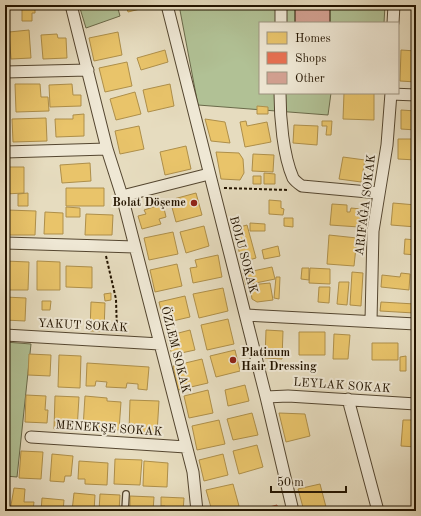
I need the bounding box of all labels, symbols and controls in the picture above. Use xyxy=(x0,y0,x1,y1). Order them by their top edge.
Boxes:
legend xyxy=(259,22,399,94)
text: Homes xyxy=(295,33,331,45)
text: Shops xyxy=(295,53,326,65)
text: Other xyxy=(295,73,325,85)
street label: ARIFAĞA SOKAK xyxy=(351,153,378,256)
place label: Bolat Döşeme xyxy=(112,197,186,209)
marker: Bolat Döşeme xyxy=(189,198,199,208)
street label: BOLU SOKAK xyxy=(227,215,259,295)
street label: ÖZLEM SOKAK xyxy=(158,304,195,395)
street label: YAKUT SOKAK xyxy=(38,318,128,334)
place label: Platinum Hair Dressing xyxy=(241,347,317,373)
marker: Platinum Hair Dressing xyxy=(228,355,238,365)
street label: LEYLAK SOKAK xyxy=(293,377,391,395)
street label: MENEKŞE SOKAK xyxy=(55,419,163,439)
scale bar xyxy=(271,468,346,494)
text: 50 m xyxy=(277,476,304,489)

